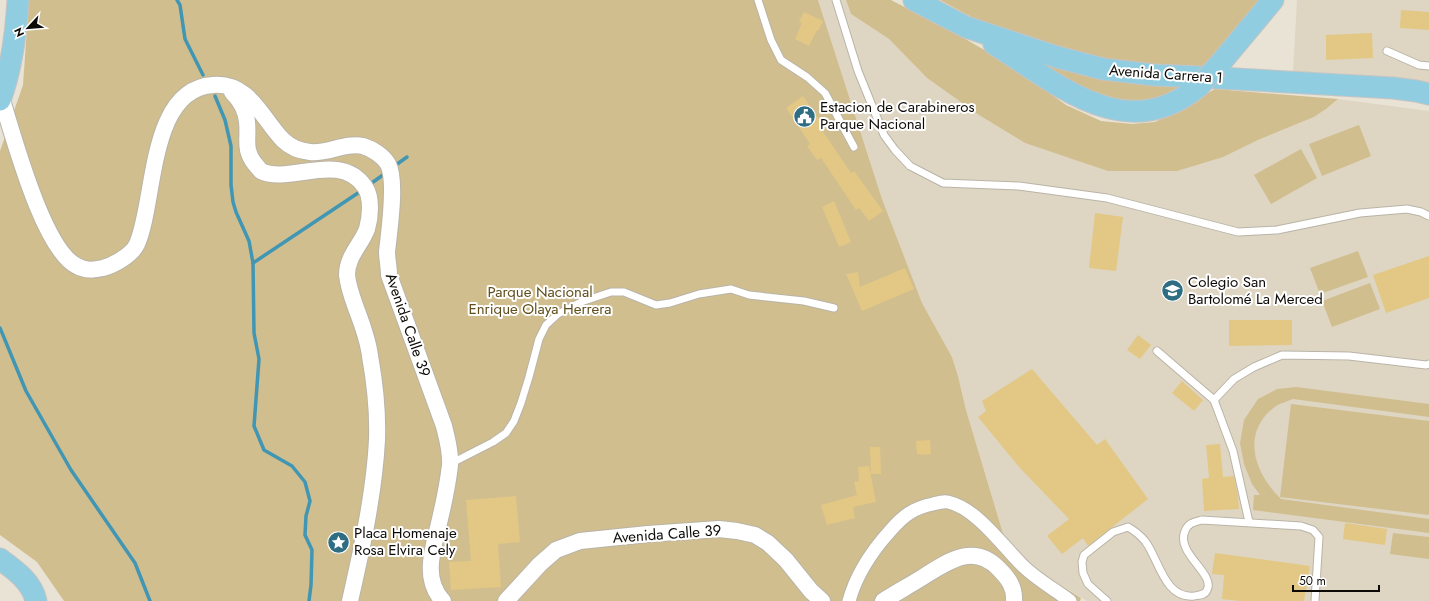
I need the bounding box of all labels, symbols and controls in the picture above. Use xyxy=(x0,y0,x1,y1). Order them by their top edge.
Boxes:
north arrow xyxy=(8,8,48,48)
text: N xyxy=(10,25,28,40)
street label: Avenida Carrera 1 xyxy=(1108,59,1224,89)
place label: Estacion de Carabineros Parque Nacional xyxy=(820,96,975,135)
public building icon: Estacion de Carabineros Parque Nacional xyxy=(791,103,817,129)
street label: Avenida Calle 39 xyxy=(380,270,436,380)
place label: Colegio San Bartolomé La Merced xyxy=(1188,271,1323,310)
school or university icon: Colegio San Bartolomé La Merced xyxy=(1160,278,1186,304)
park label: Parque Nacional Enrique Olaya Herrera xyxy=(468,281,612,320)
street label: Avenida Calle 39 xyxy=(612,519,722,549)
place label: Placa Homenaje Rosa Elvira Cely xyxy=(354,522,457,561)
place icon: Placa Homenaje Rosa Elvira Cely xyxy=(326,529,352,555)
scale bar xyxy=(1293,567,1379,593)
text: 50 m xyxy=(1299,572,1326,590)

